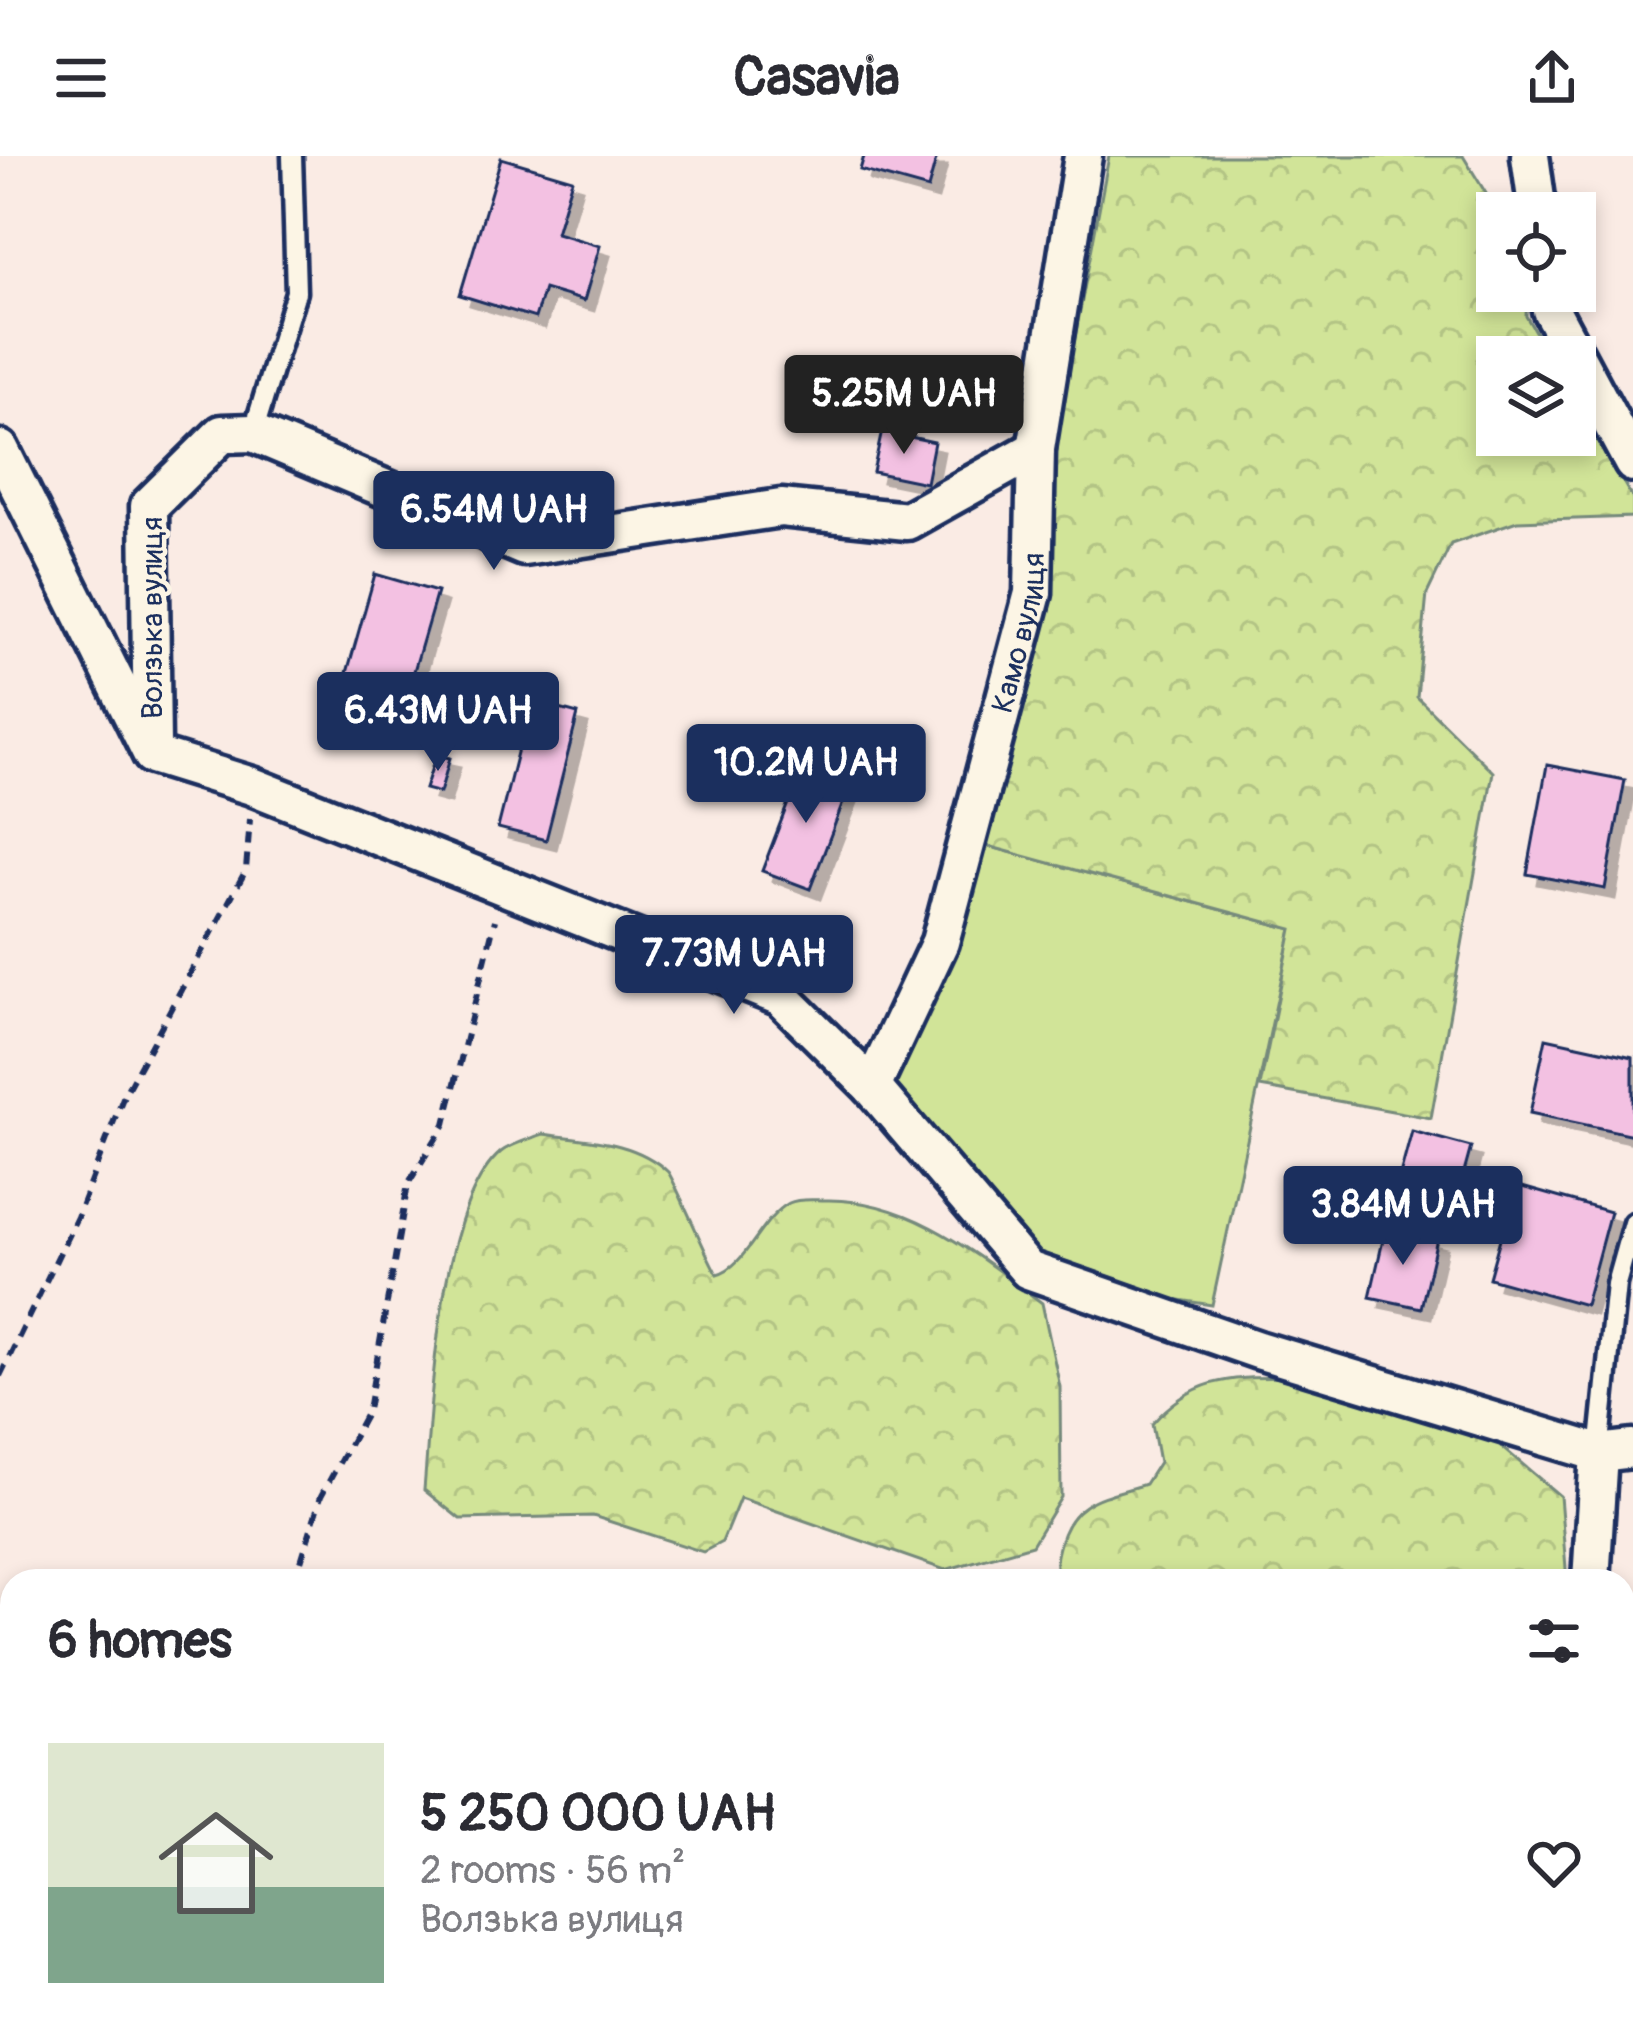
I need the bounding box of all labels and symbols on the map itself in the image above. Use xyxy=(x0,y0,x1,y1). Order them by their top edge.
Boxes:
pin: 5.25M UAH xyxy=(767,355,1041,457)
pin: 6.54M UAH xyxy=(357,471,631,573)
street label: Волзька вулиця xyxy=(134,517,171,719)
street label: Камо вулиця xyxy=(984,552,1053,717)
pin: 6.43M UAH xyxy=(301,672,575,774)
pin: 10.2M UAH xyxy=(669,724,943,826)
pin: 7.73M UAH xyxy=(597,915,871,1017)
pin: 3.84M UAH xyxy=(1266,1166,1540,1268)

